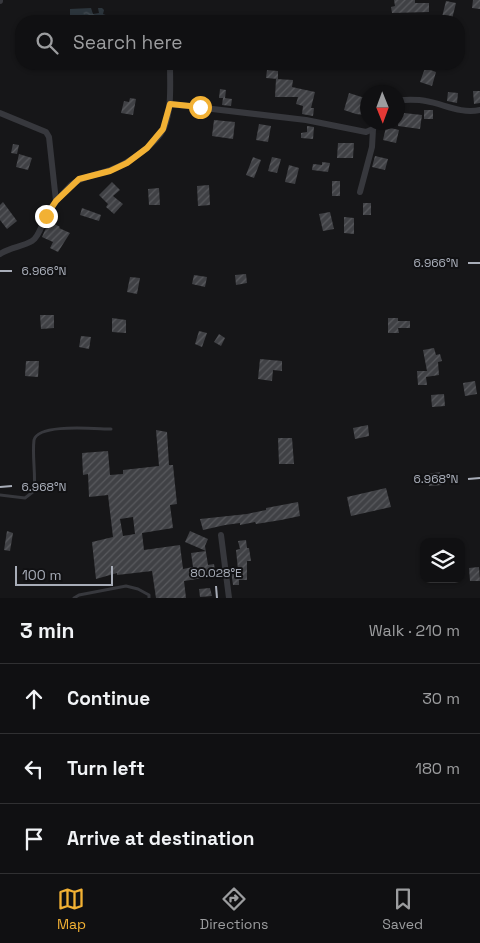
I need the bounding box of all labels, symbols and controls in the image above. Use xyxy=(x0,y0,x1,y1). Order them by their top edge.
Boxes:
search box xyxy=(15,15,465,70)
icon: search xyxy=(33,29,61,57)
text: Search here xyxy=(73,30,183,55)
north arrow xyxy=(360,85,405,130)
route start xyxy=(189,96,212,119)
route end xyxy=(35,205,58,228)
text: 6.966°N xyxy=(414,255,458,271)
text: 6.966°N xyxy=(22,263,66,279)
text: 6.968°N xyxy=(413,471,459,487)
text: 6.968°N xyxy=(21,479,67,495)
map controls xyxy=(420,538,465,583)
button: layers xyxy=(420,538,465,583)
scale bar xyxy=(15,563,112,586)
text: 80.028°E xyxy=(190,565,242,581)
text: 100 m xyxy=(22,566,61,584)
text: 3 min xyxy=(20,617,75,644)
text: Walk · 210 m xyxy=(369,620,460,641)
icon: ahead xyxy=(20,685,48,713)
text: Continue xyxy=(67,686,150,711)
text: 30 m xyxy=(422,688,460,709)
icon: left xyxy=(20,755,48,783)
text: Turn left xyxy=(67,756,145,781)
text: 180 m xyxy=(415,758,460,779)
icon: arrive xyxy=(20,825,48,853)
text: Arrive at destination xyxy=(67,826,255,851)
tab: Map xyxy=(57,885,86,933)
tab: Directions xyxy=(200,885,268,933)
tab: Saved xyxy=(382,885,423,933)

